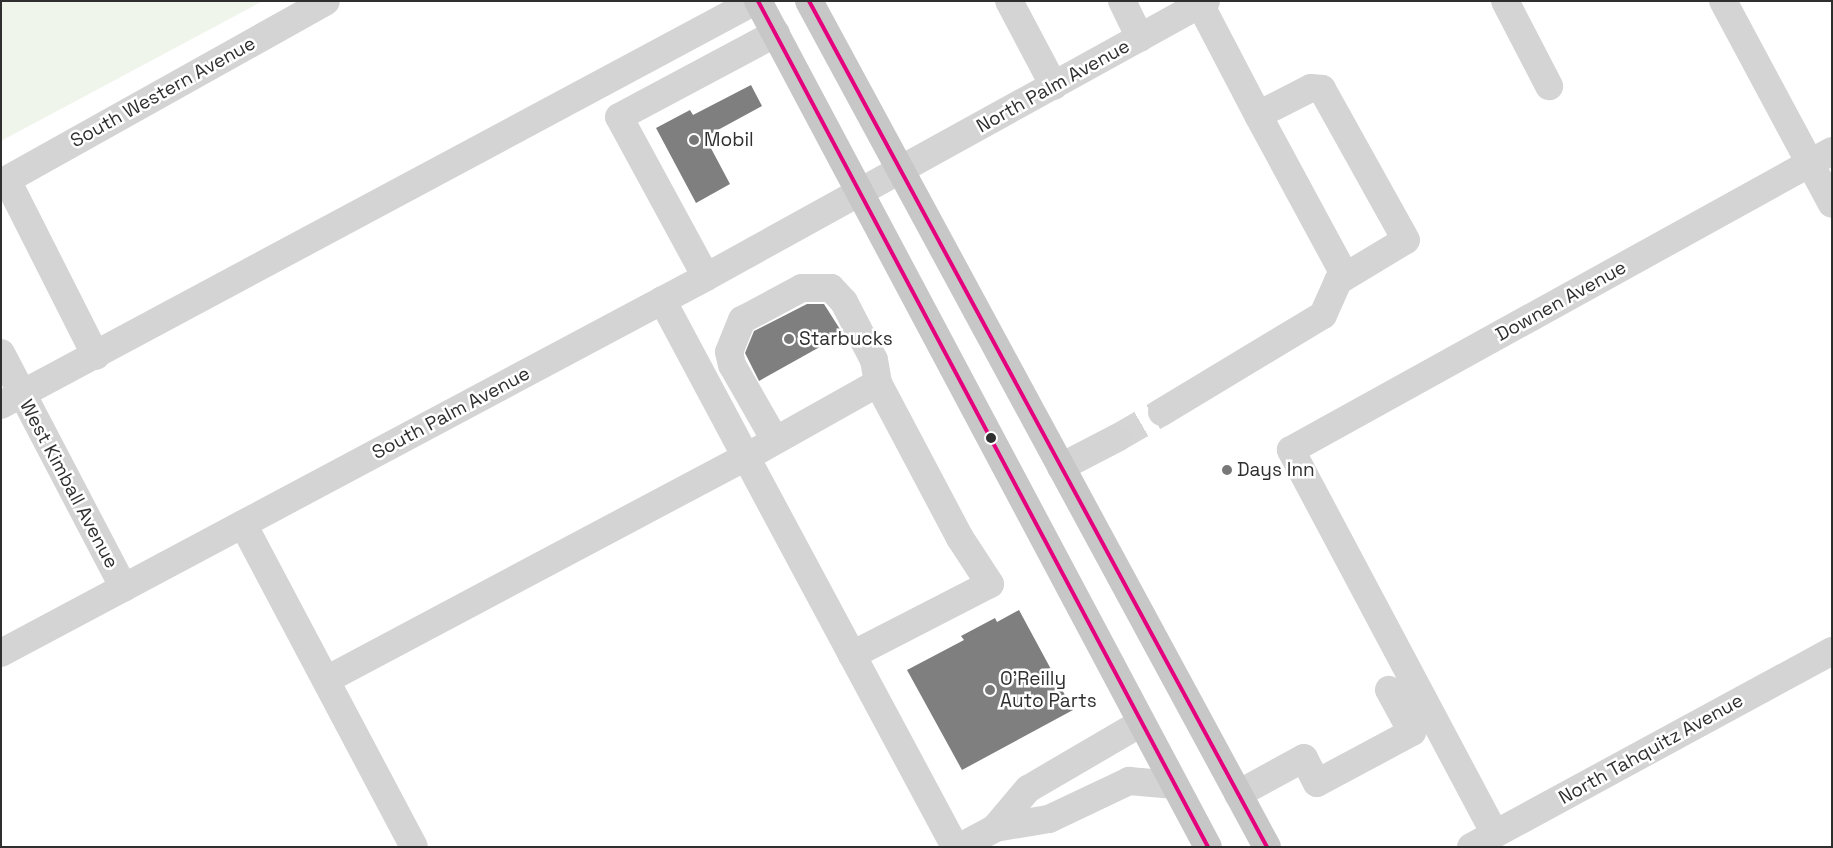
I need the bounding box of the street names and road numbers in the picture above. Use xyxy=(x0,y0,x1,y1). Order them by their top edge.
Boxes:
street label: South Western Avenue xyxy=(66,32,260,152)
street label: North Palm Avenue xyxy=(972,34,1134,138)
street label: Downen Avenue xyxy=(1492,256,1630,346)
street label: South Palm Avenue xyxy=(368,362,534,464)
street label: West Kimball Avenue xyxy=(15,396,123,572)
street label: North Tahquitz Avenue xyxy=(1555,689,1747,809)

